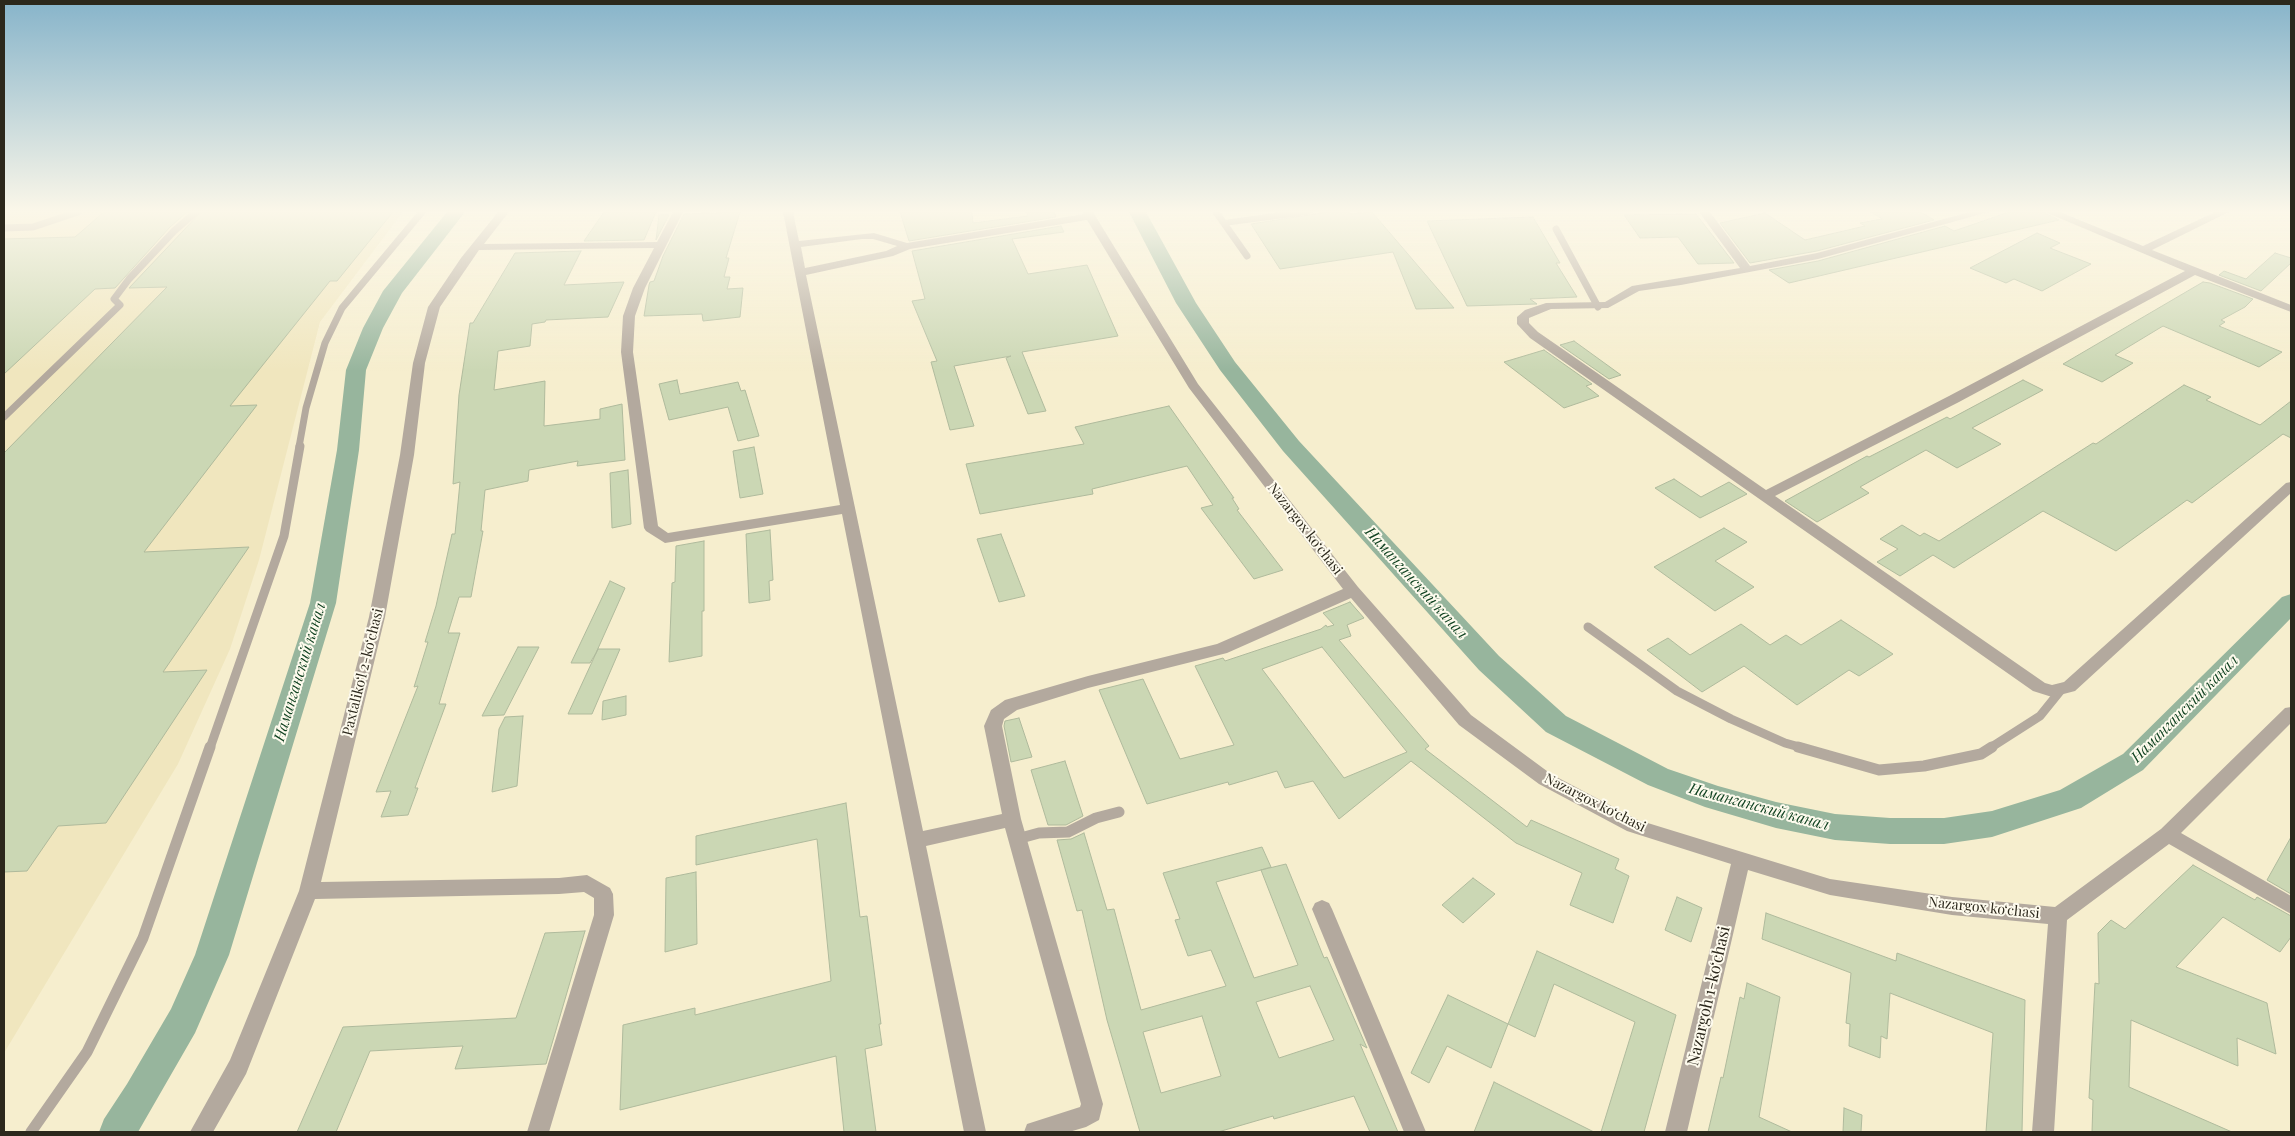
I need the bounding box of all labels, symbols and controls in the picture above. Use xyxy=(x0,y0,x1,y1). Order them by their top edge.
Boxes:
street label: Nazargox koʻchasi xyxy=(1264,480,1346,578)
water label: Наманганский канал xyxy=(1361,523,1471,643)
water label: Наманганский канал xyxy=(270,600,330,744)
street label: Paxtalikoʻl 2-koʻchasi xyxy=(339,607,387,737)
water label: Наманганский канал xyxy=(2128,652,2242,766)
street label: Nazargox koʻchasi xyxy=(1542,770,1648,836)
water label: Наманганский канал xyxy=(1687,780,1831,834)
street label: Nazargox koʻchasi xyxy=(1928,894,2040,922)
street label: Nazargoh 1-koʻchasi xyxy=(1684,925,1734,1067)

